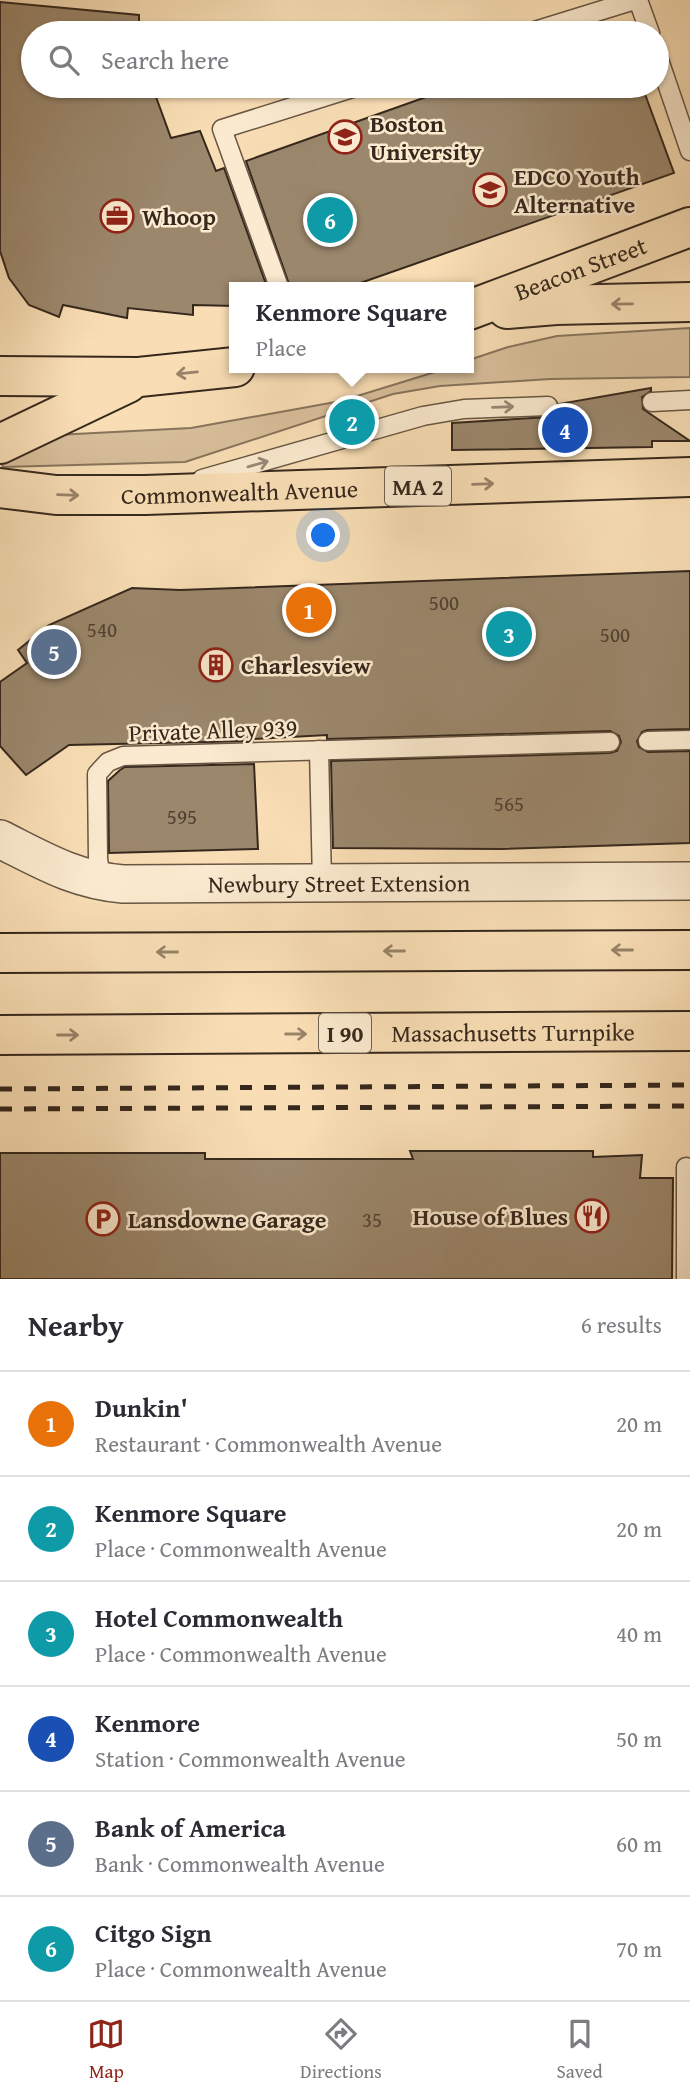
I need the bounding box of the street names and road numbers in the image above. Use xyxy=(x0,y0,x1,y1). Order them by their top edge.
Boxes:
street label: Beacon Street xyxy=(509,227,652,309)
road number: MA 2 xyxy=(385,466,451,506)
street label: Commonwealth Avenue xyxy=(121,470,359,513)
street label: Private Alley 939 xyxy=(128,710,298,750)
street label: Newbury Street Extension xyxy=(208,865,471,901)
road number: I 90 xyxy=(319,1014,371,1052)
street label: Massachusetts Turnpike xyxy=(391,1014,635,1050)

